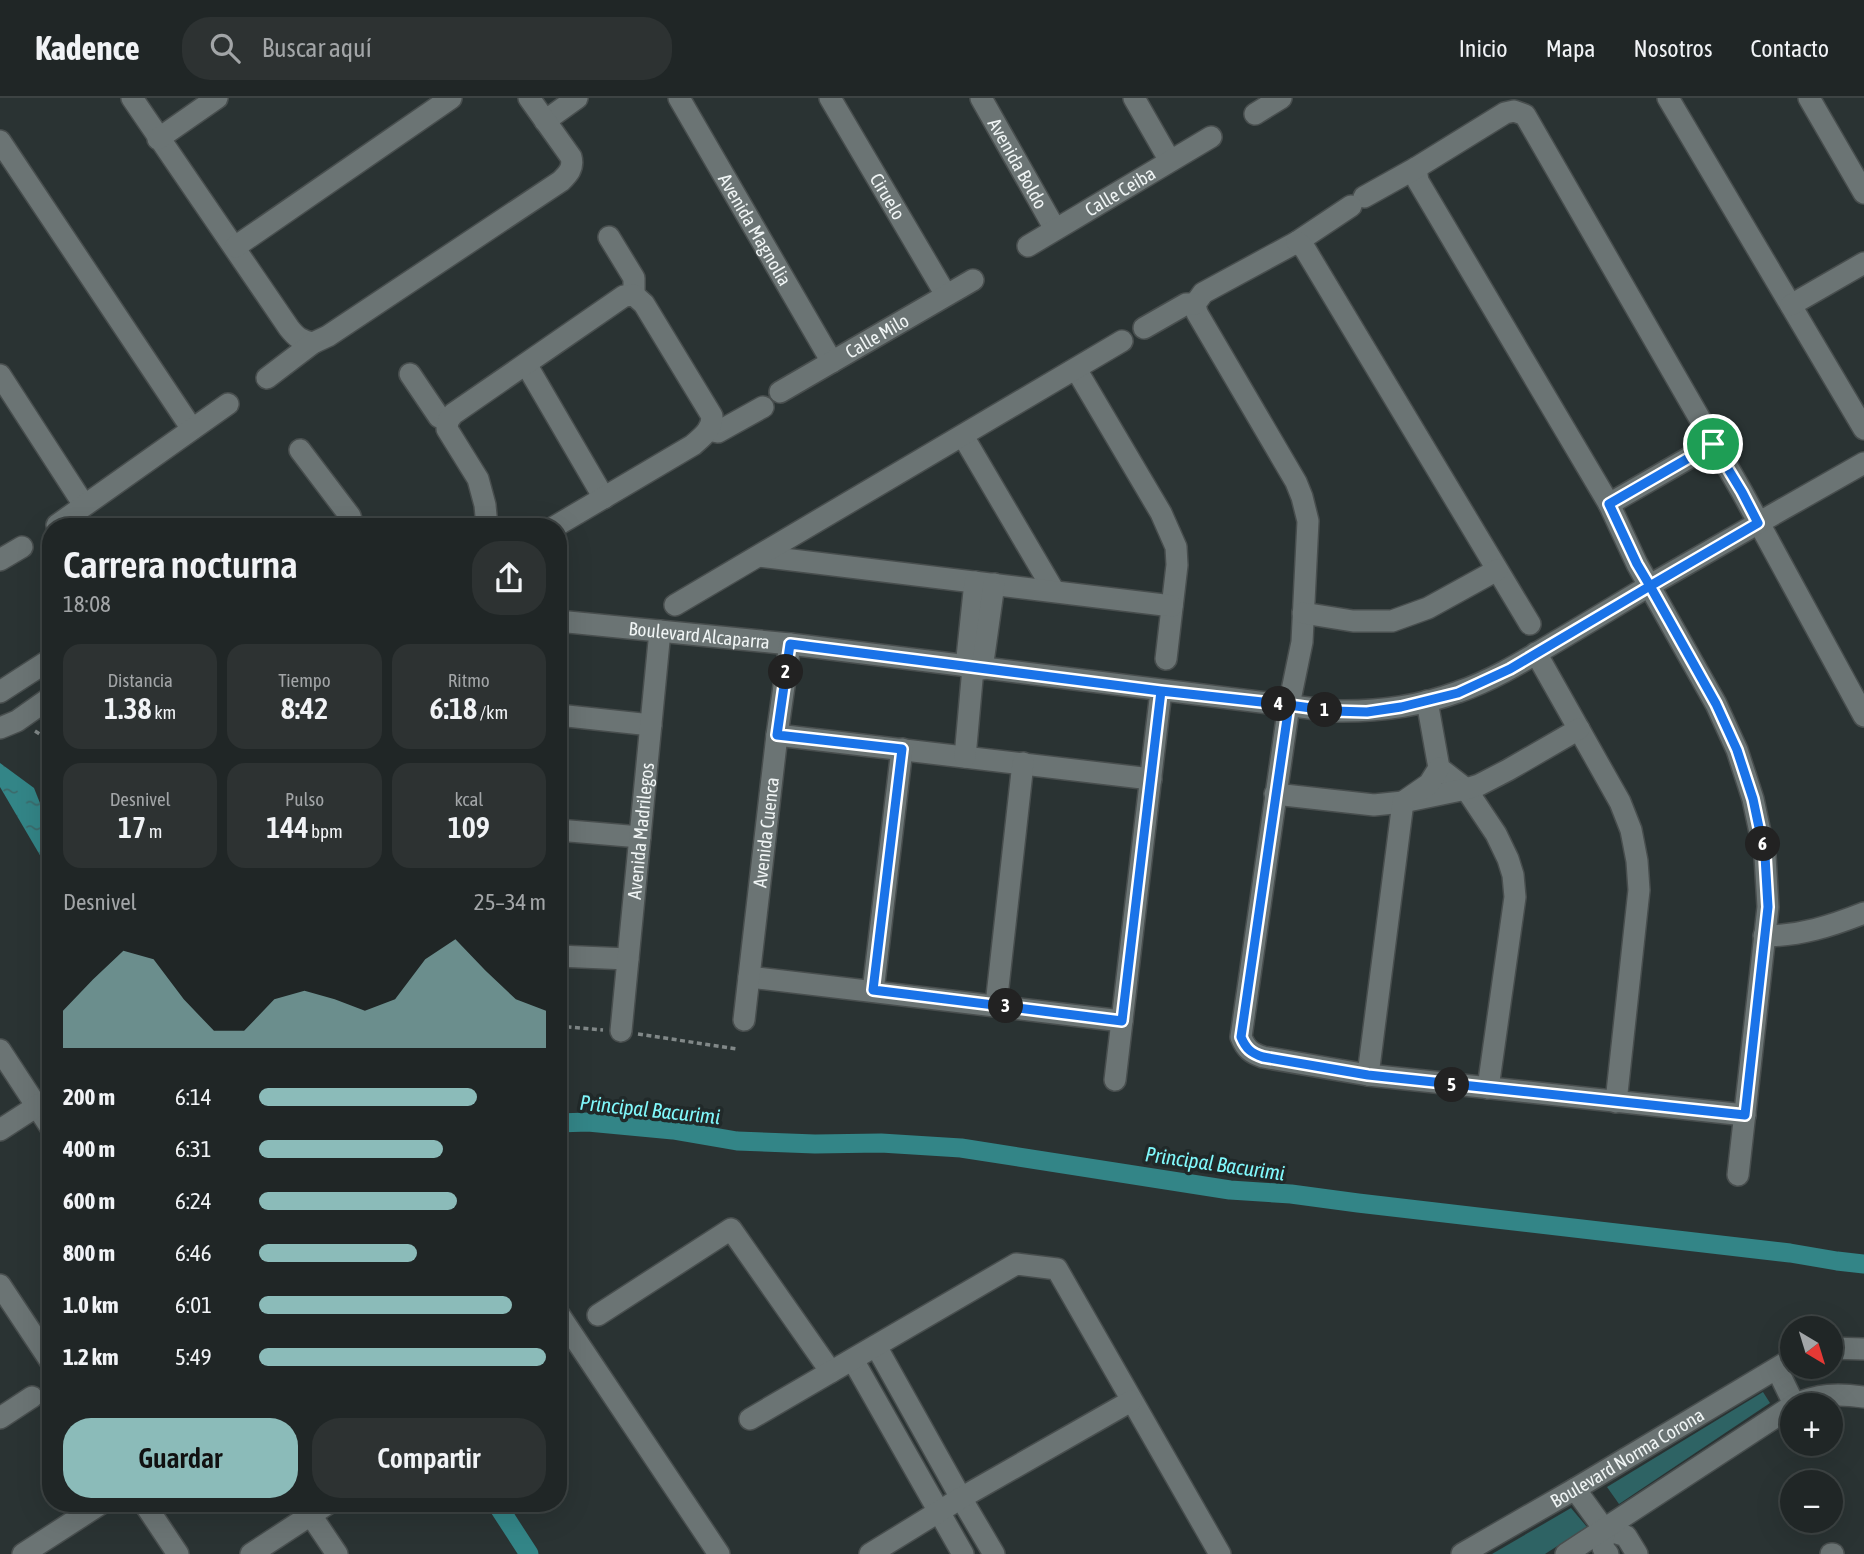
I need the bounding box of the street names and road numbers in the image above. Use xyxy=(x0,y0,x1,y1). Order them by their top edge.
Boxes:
street label: Avenida Boldo xyxy=(984,114,1052,212)
street label: Calle Ceiba xyxy=(1081,162,1159,221)
street label: Ciruelo xyxy=(866,169,910,223)
street label: Avenida Magnolia xyxy=(714,170,796,289)
street label: Calle Milo xyxy=(841,309,912,363)
street label: Boulevard Alcaparra xyxy=(628,617,771,653)
street label: Avenida Madrilegos xyxy=(623,761,658,900)
street label: Avenida Cuenca xyxy=(748,776,783,889)
street label: Boulevard Norma Corona xyxy=(1546,1403,1708,1512)

